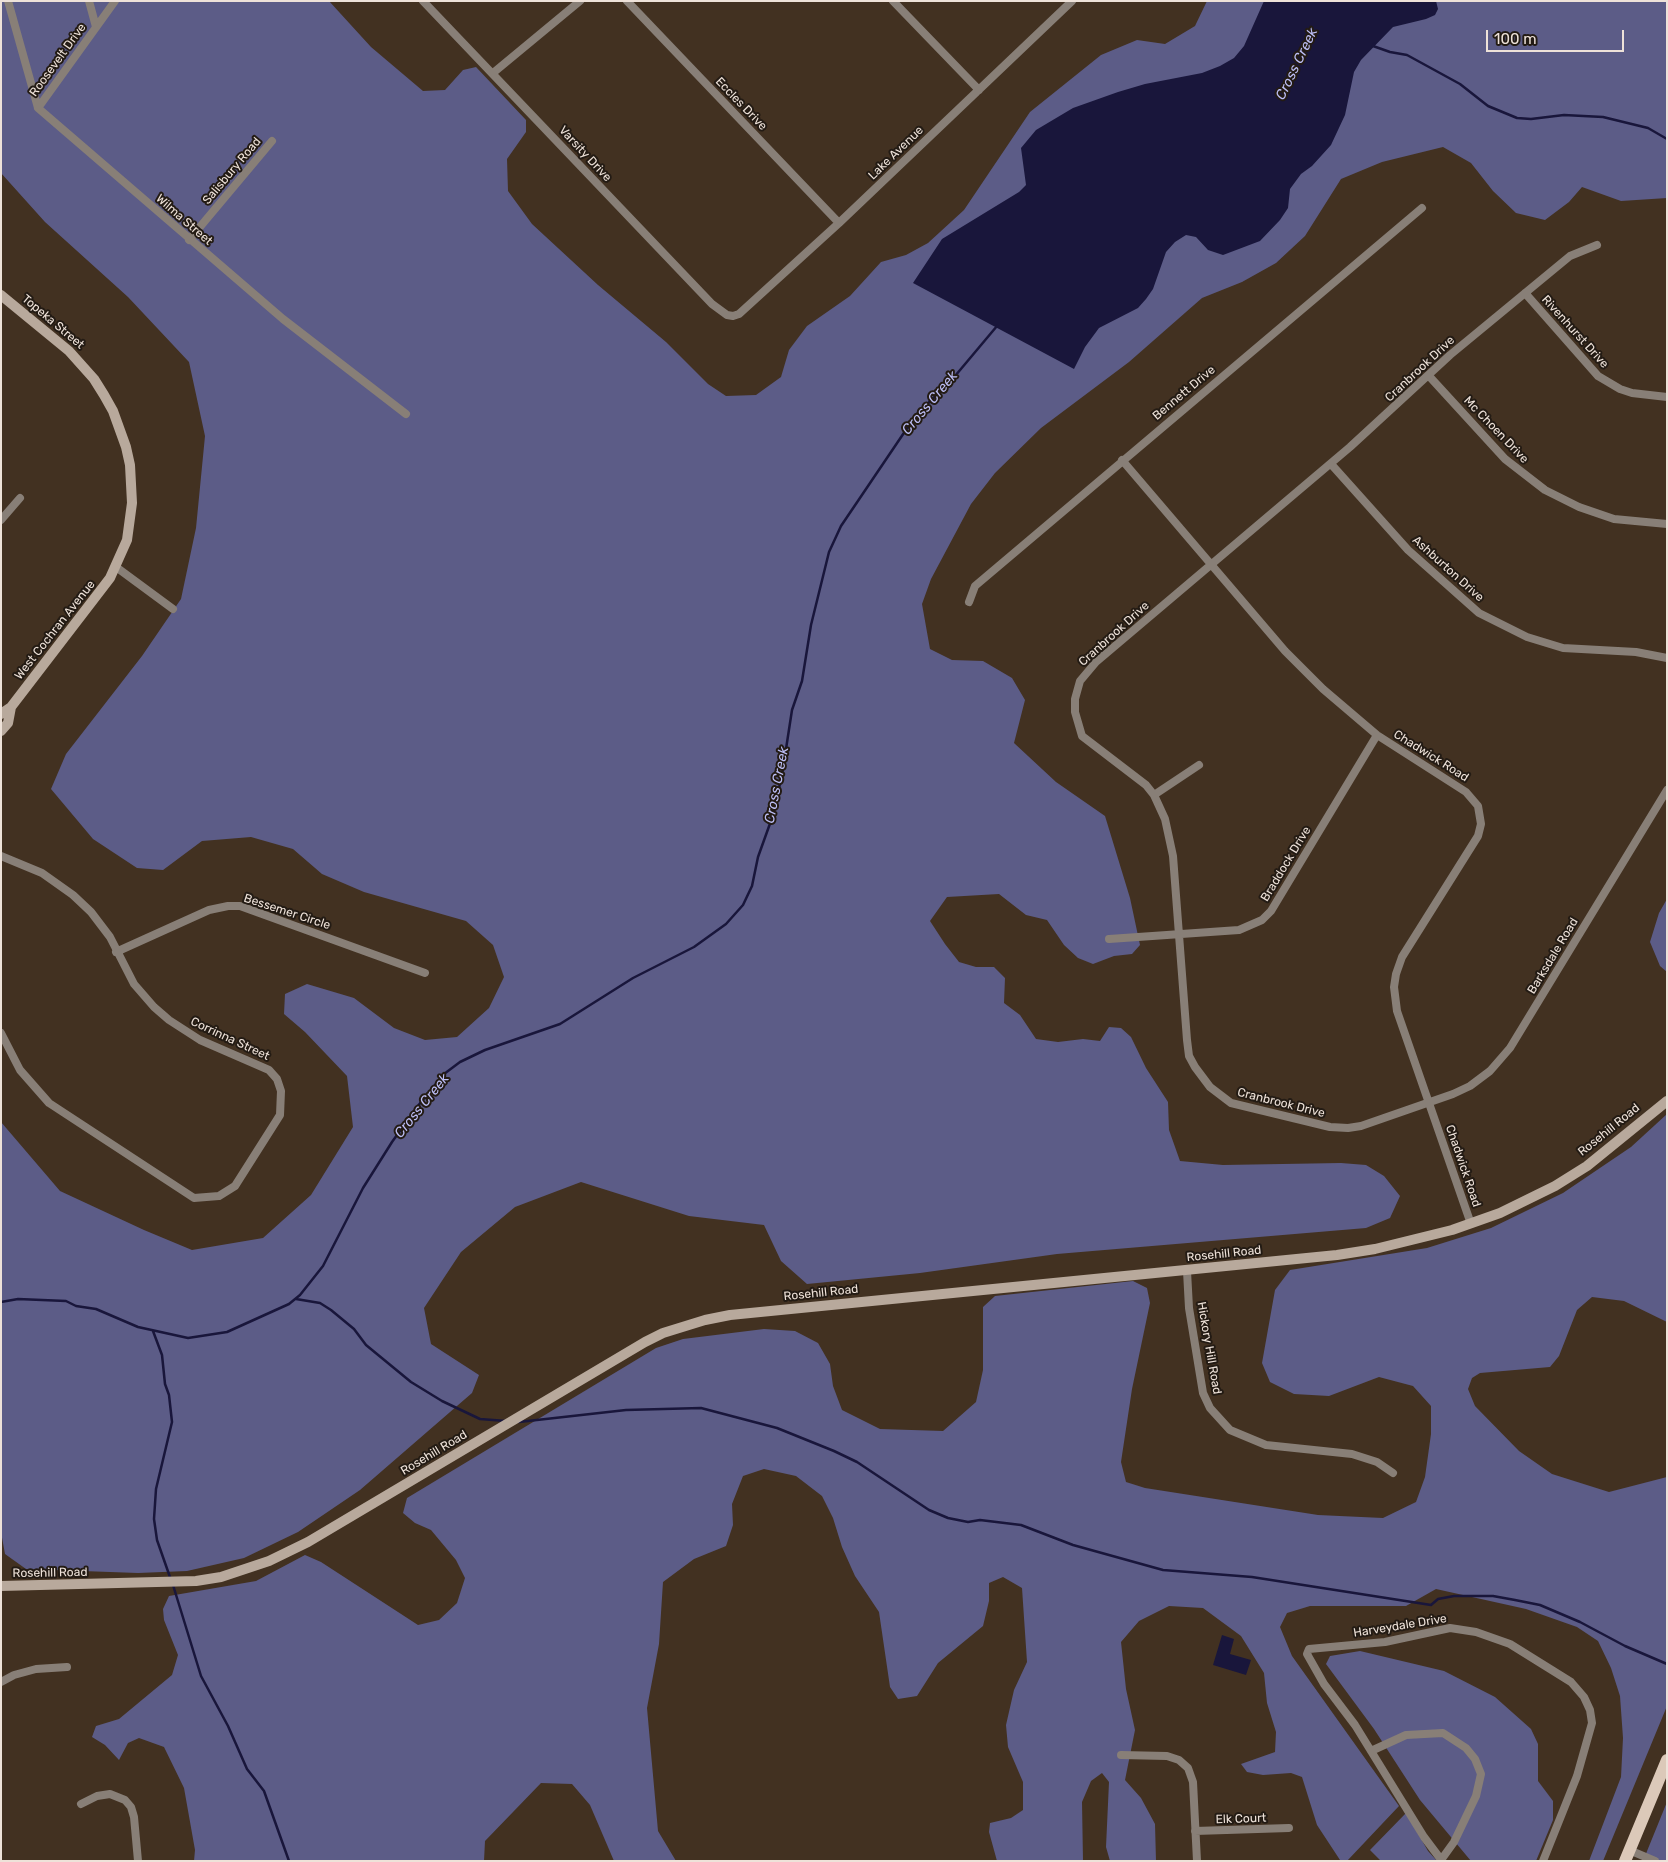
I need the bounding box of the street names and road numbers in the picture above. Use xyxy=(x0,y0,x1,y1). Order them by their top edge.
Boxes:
street label: Roosevelt Drive xyxy=(27,21,89,99)
street label: Eccles Drive xyxy=(712,75,770,133)
street label: Varsity Drive xyxy=(556,123,614,185)
street label: Lake Avenue xyxy=(865,123,927,183)
street label: Salisbury Road xyxy=(200,135,264,207)
street label: Wilma Street xyxy=(153,191,215,249)
street label: Topeka Street xyxy=(19,292,87,352)
street label: Rivenhurst Drive xyxy=(1539,293,1611,371)
street label: Cranbrook Drive xyxy=(1382,333,1458,405)
street label: Bennett Drive xyxy=(1150,363,1218,423)
street label: Mc Choen Drive xyxy=(1461,394,1531,466)
street label: Ashburton Drive xyxy=(1409,533,1487,605)
street label: West Cochran Avenue xyxy=(12,578,98,682)
street label: Cranbrook Drive xyxy=(1076,599,1152,669)
street label: Chadwick Road xyxy=(1391,727,1471,785)
street label: Braddock Drive xyxy=(1258,824,1314,904)
street label: Bessemer Circle xyxy=(242,891,332,933)
street label: Barksdale Road xyxy=(1525,915,1581,997)
street label: Corrinna Street xyxy=(188,1014,272,1064)
street label: Cranbrook Drive xyxy=(1236,1085,1326,1121)
street label: Rosehill Road xyxy=(1575,1101,1643,1159)
street label: Chadwick Road xyxy=(1442,1123,1484,1209)
street label: Rosehill Road xyxy=(1186,1243,1262,1265)
street label: Rosehill Road xyxy=(783,1282,859,1304)
street label: Hickory Hill Road xyxy=(1194,1301,1224,1395)
street label: Rosehill Road xyxy=(398,1428,470,1478)
street label: Rosehill Road xyxy=(12,1565,88,1581)
street label: Harveydale Drive xyxy=(1352,1612,1448,1640)
street label: Elk Court xyxy=(1215,1811,1267,1827)

